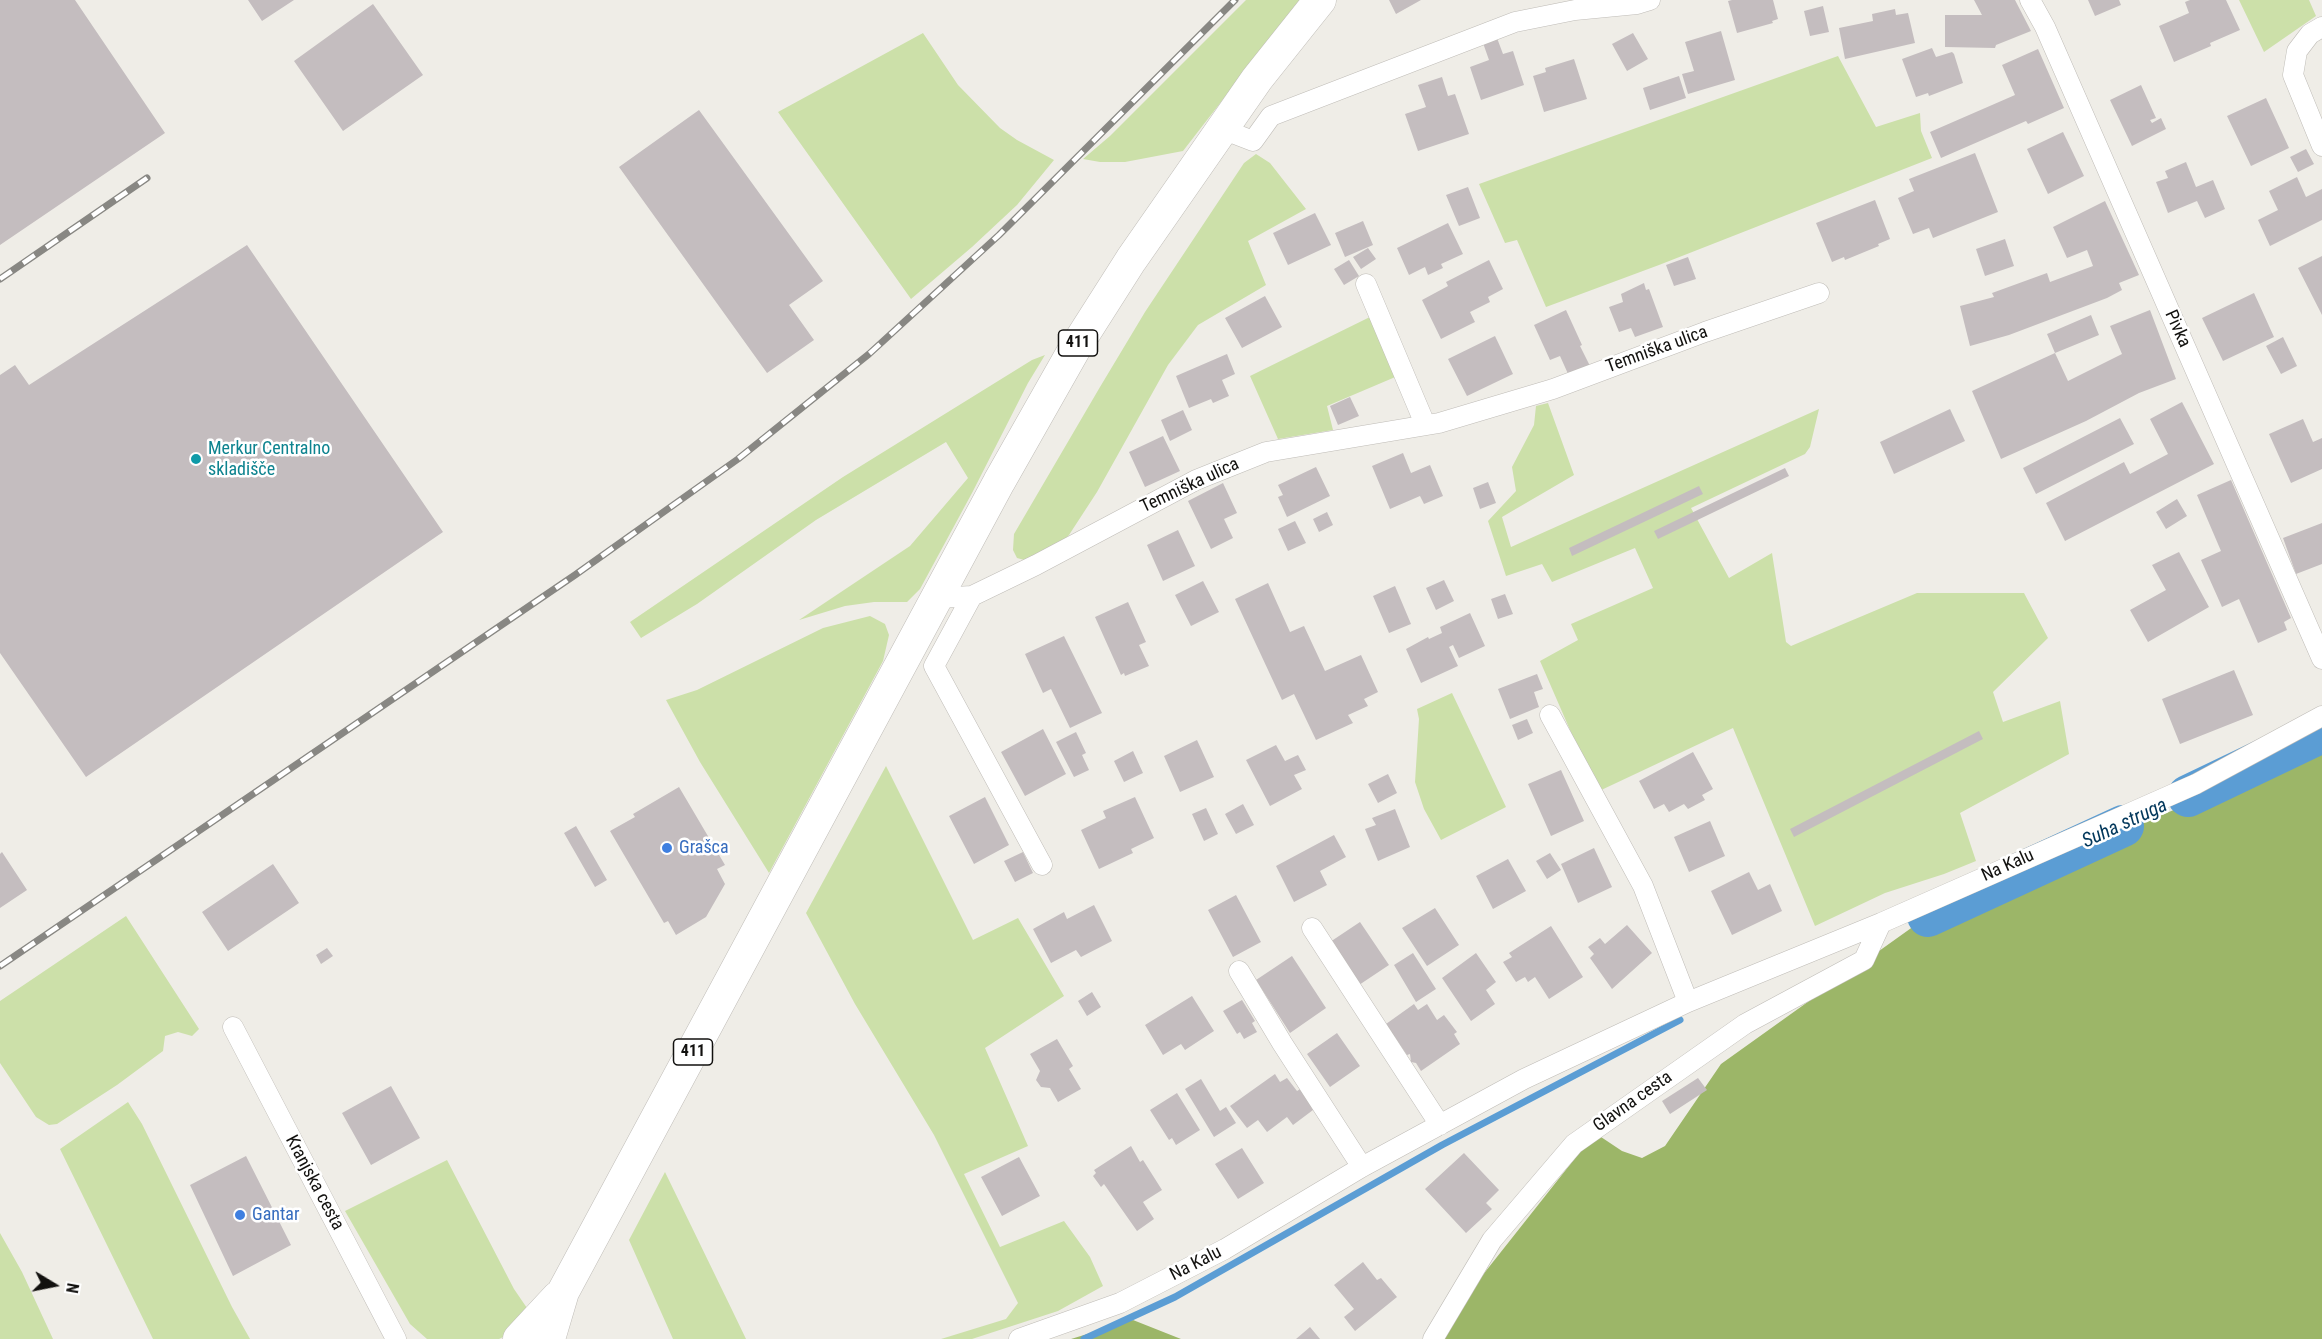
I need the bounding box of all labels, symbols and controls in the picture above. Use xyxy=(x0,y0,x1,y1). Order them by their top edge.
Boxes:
street label: Pivka xyxy=(2159,307,2195,351)
street label: Temniška ulica xyxy=(1603,322,1711,378)
road number: 411 xyxy=(1058,330,1098,356)
place label: Merkur Centralno skladišče xyxy=(208,438,330,480)
marker: Merkur Centralno skladišče xyxy=(189,452,203,466)
street label: Temniška ulica xyxy=(1137,454,1243,518)
water label: Suha struga xyxy=(2079,794,2171,854)
place label: Grašca xyxy=(679,837,729,859)
marker: Grašca xyxy=(660,841,674,855)
street label: Na Kalu xyxy=(1978,845,2038,887)
road number: 411 xyxy=(674,1039,712,1065)
street label: Glavna cesta xyxy=(1589,1067,1677,1137)
street label: Kranjska cesta xyxy=(280,1132,348,1234)
place label: Gantar xyxy=(252,1204,299,1226)
marker: Gantar xyxy=(233,1208,247,1222)
street label: Na Kalu xyxy=(1167,1242,1225,1286)
north arrow xyxy=(24,1255,84,1315)
text: N xyxy=(62,1282,82,1295)

